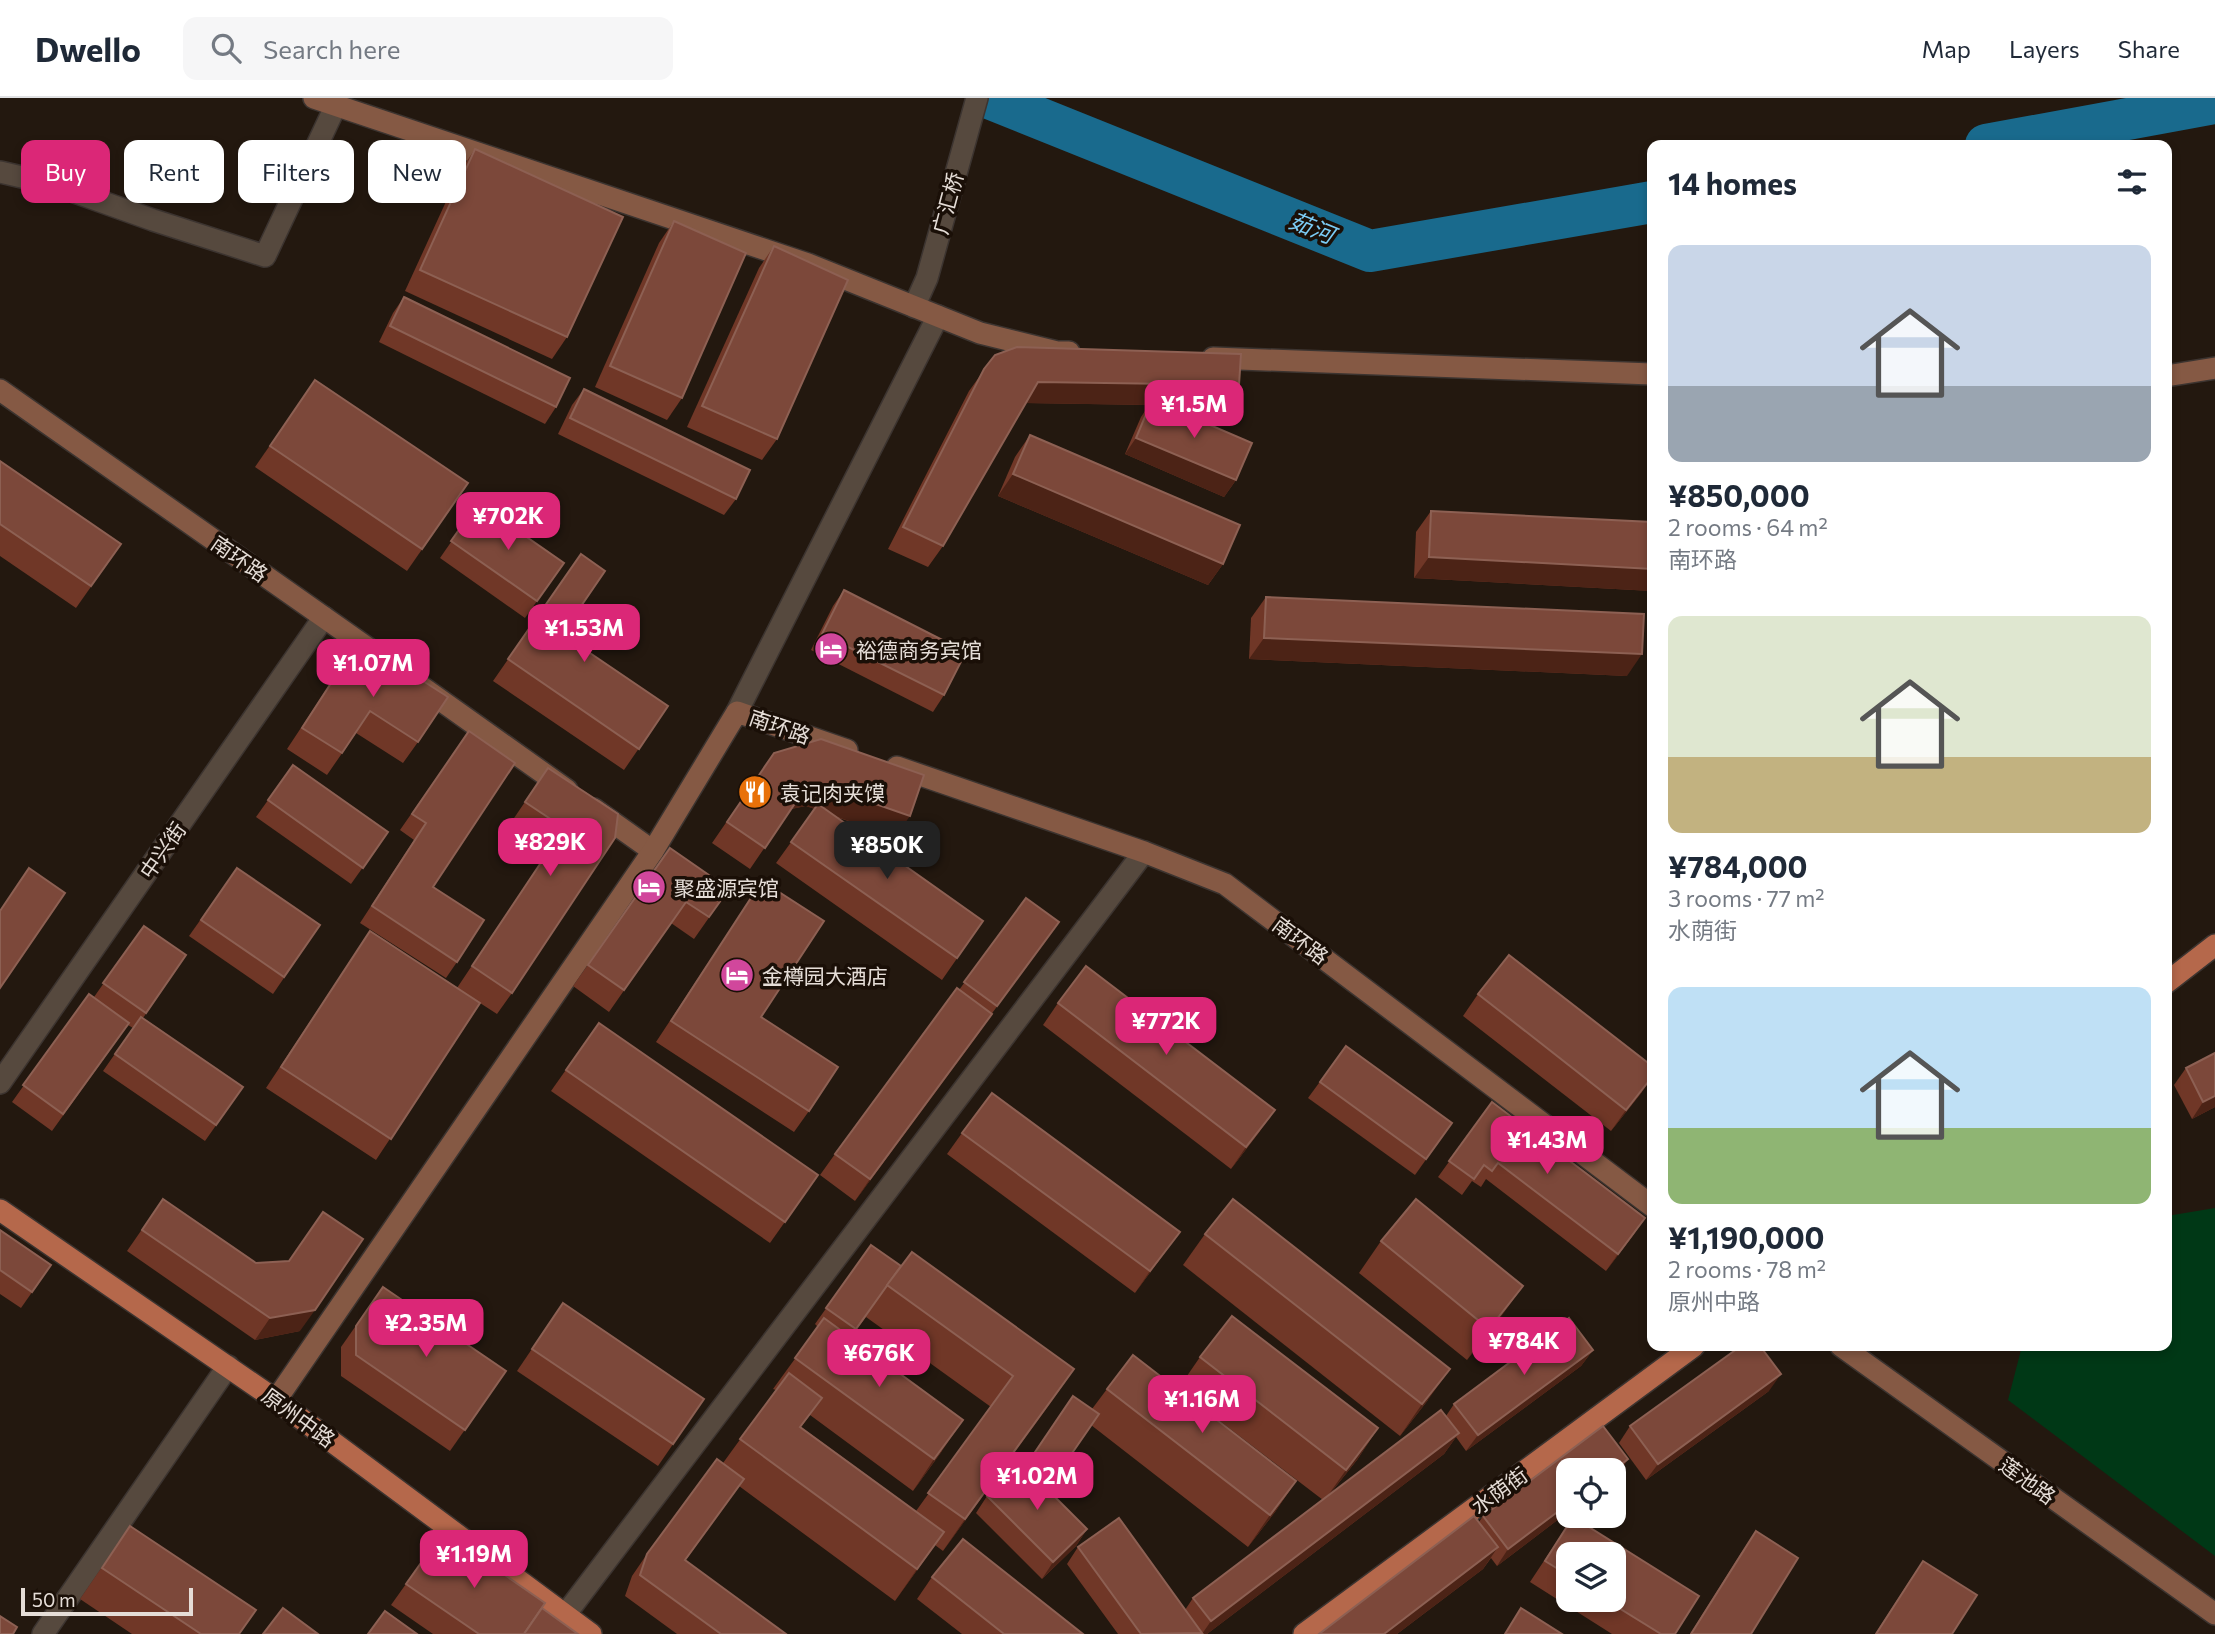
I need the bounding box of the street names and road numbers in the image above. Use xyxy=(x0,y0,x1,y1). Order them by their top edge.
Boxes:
street label: 广汇桥 xyxy=(927,169,967,237)
street label: 南环路 xyxy=(207,530,273,586)
street label: 南环路 xyxy=(746,704,814,748)
street label: 中兴街 xyxy=(134,817,190,883)
street label: 南环路 xyxy=(1268,911,1334,969)
street label: 原州中路 xyxy=(258,1382,340,1452)
street label: 莲池路 xyxy=(1995,1451,2061,1509)
street label: 水荫街 xyxy=(1466,1461,1532,1519)

